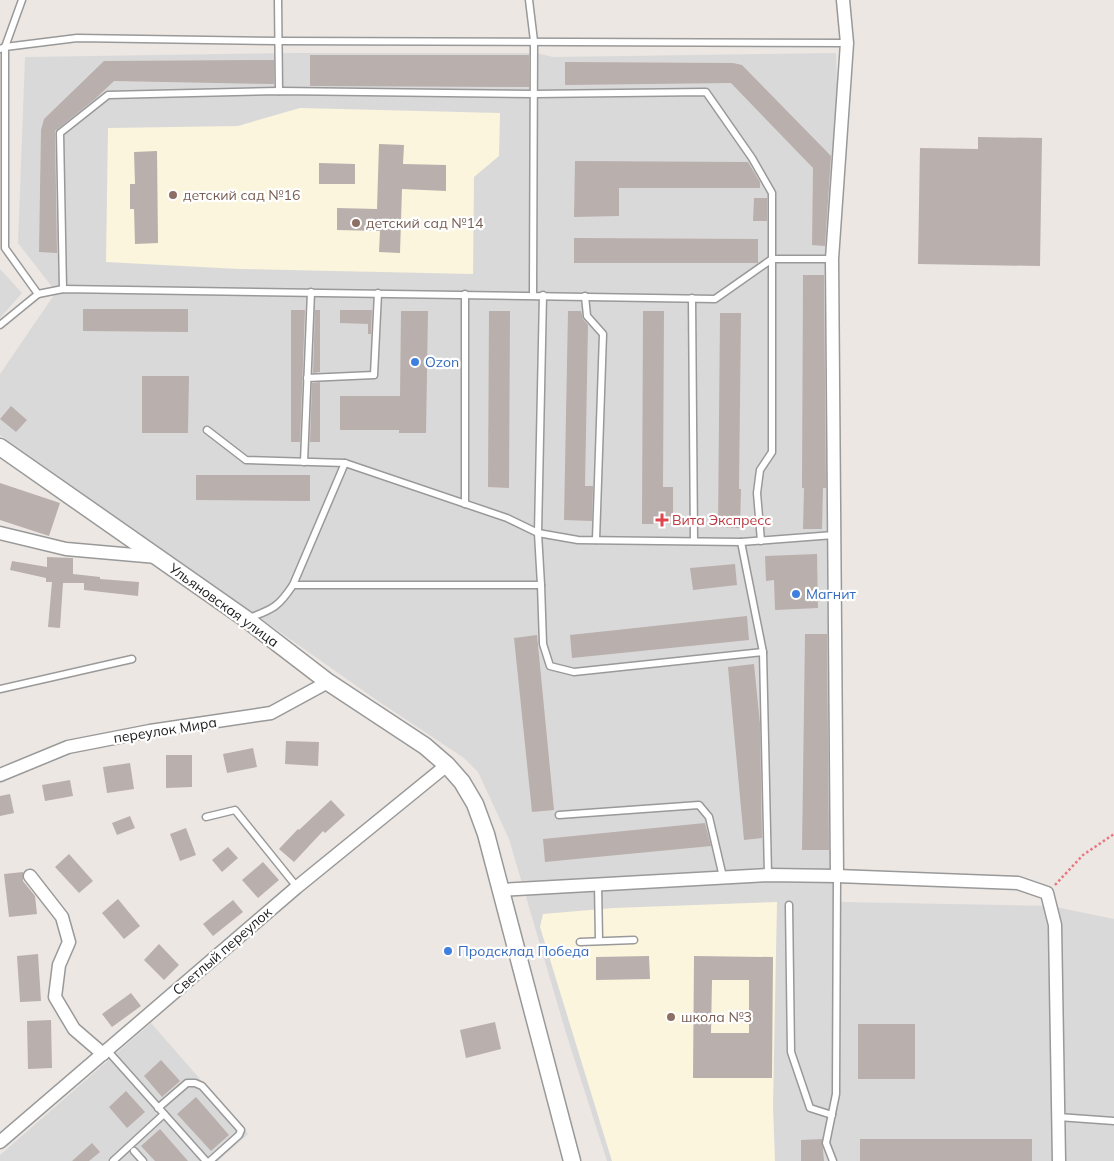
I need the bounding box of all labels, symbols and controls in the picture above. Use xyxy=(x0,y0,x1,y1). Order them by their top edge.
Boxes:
place label: детский сад №16 xyxy=(183,186,300,204)
marker: детский сад №16 xyxy=(167,189,179,201)
place label: детский сад №14 xyxy=(366,214,484,232)
marker: детский сад №14 xyxy=(350,217,362,229)
place label: Ozon xyxy=(425,353,459,371)
marker: Ozon xyxy=(409,356,421,368)
place label: Вита Экспресс xyxy=(672,511,771,529)
marker: Вита Экспресс xyxy=(656,514,668,526)
street label: Ульяновская улица xyxy=(165,558,282,651)
place label: Магнит xyxy=(806,585,856,603)
marker: Магнит xyxy=(790,588,802,600)
street label: переулок Мира xyxy=(112,713,218,747)
street label: Светлый переулок xyxy=(169,903,276,999)
place label: Продсклад Победа xyxy=(458,942,589,960)
marker: Продсклад Победа xyxy=(442,945,454,957)
place label: школа №3 xyxy=(681,1008,752,1026)
marker: школа №3 xyxy=(665,1011,677,1023)

